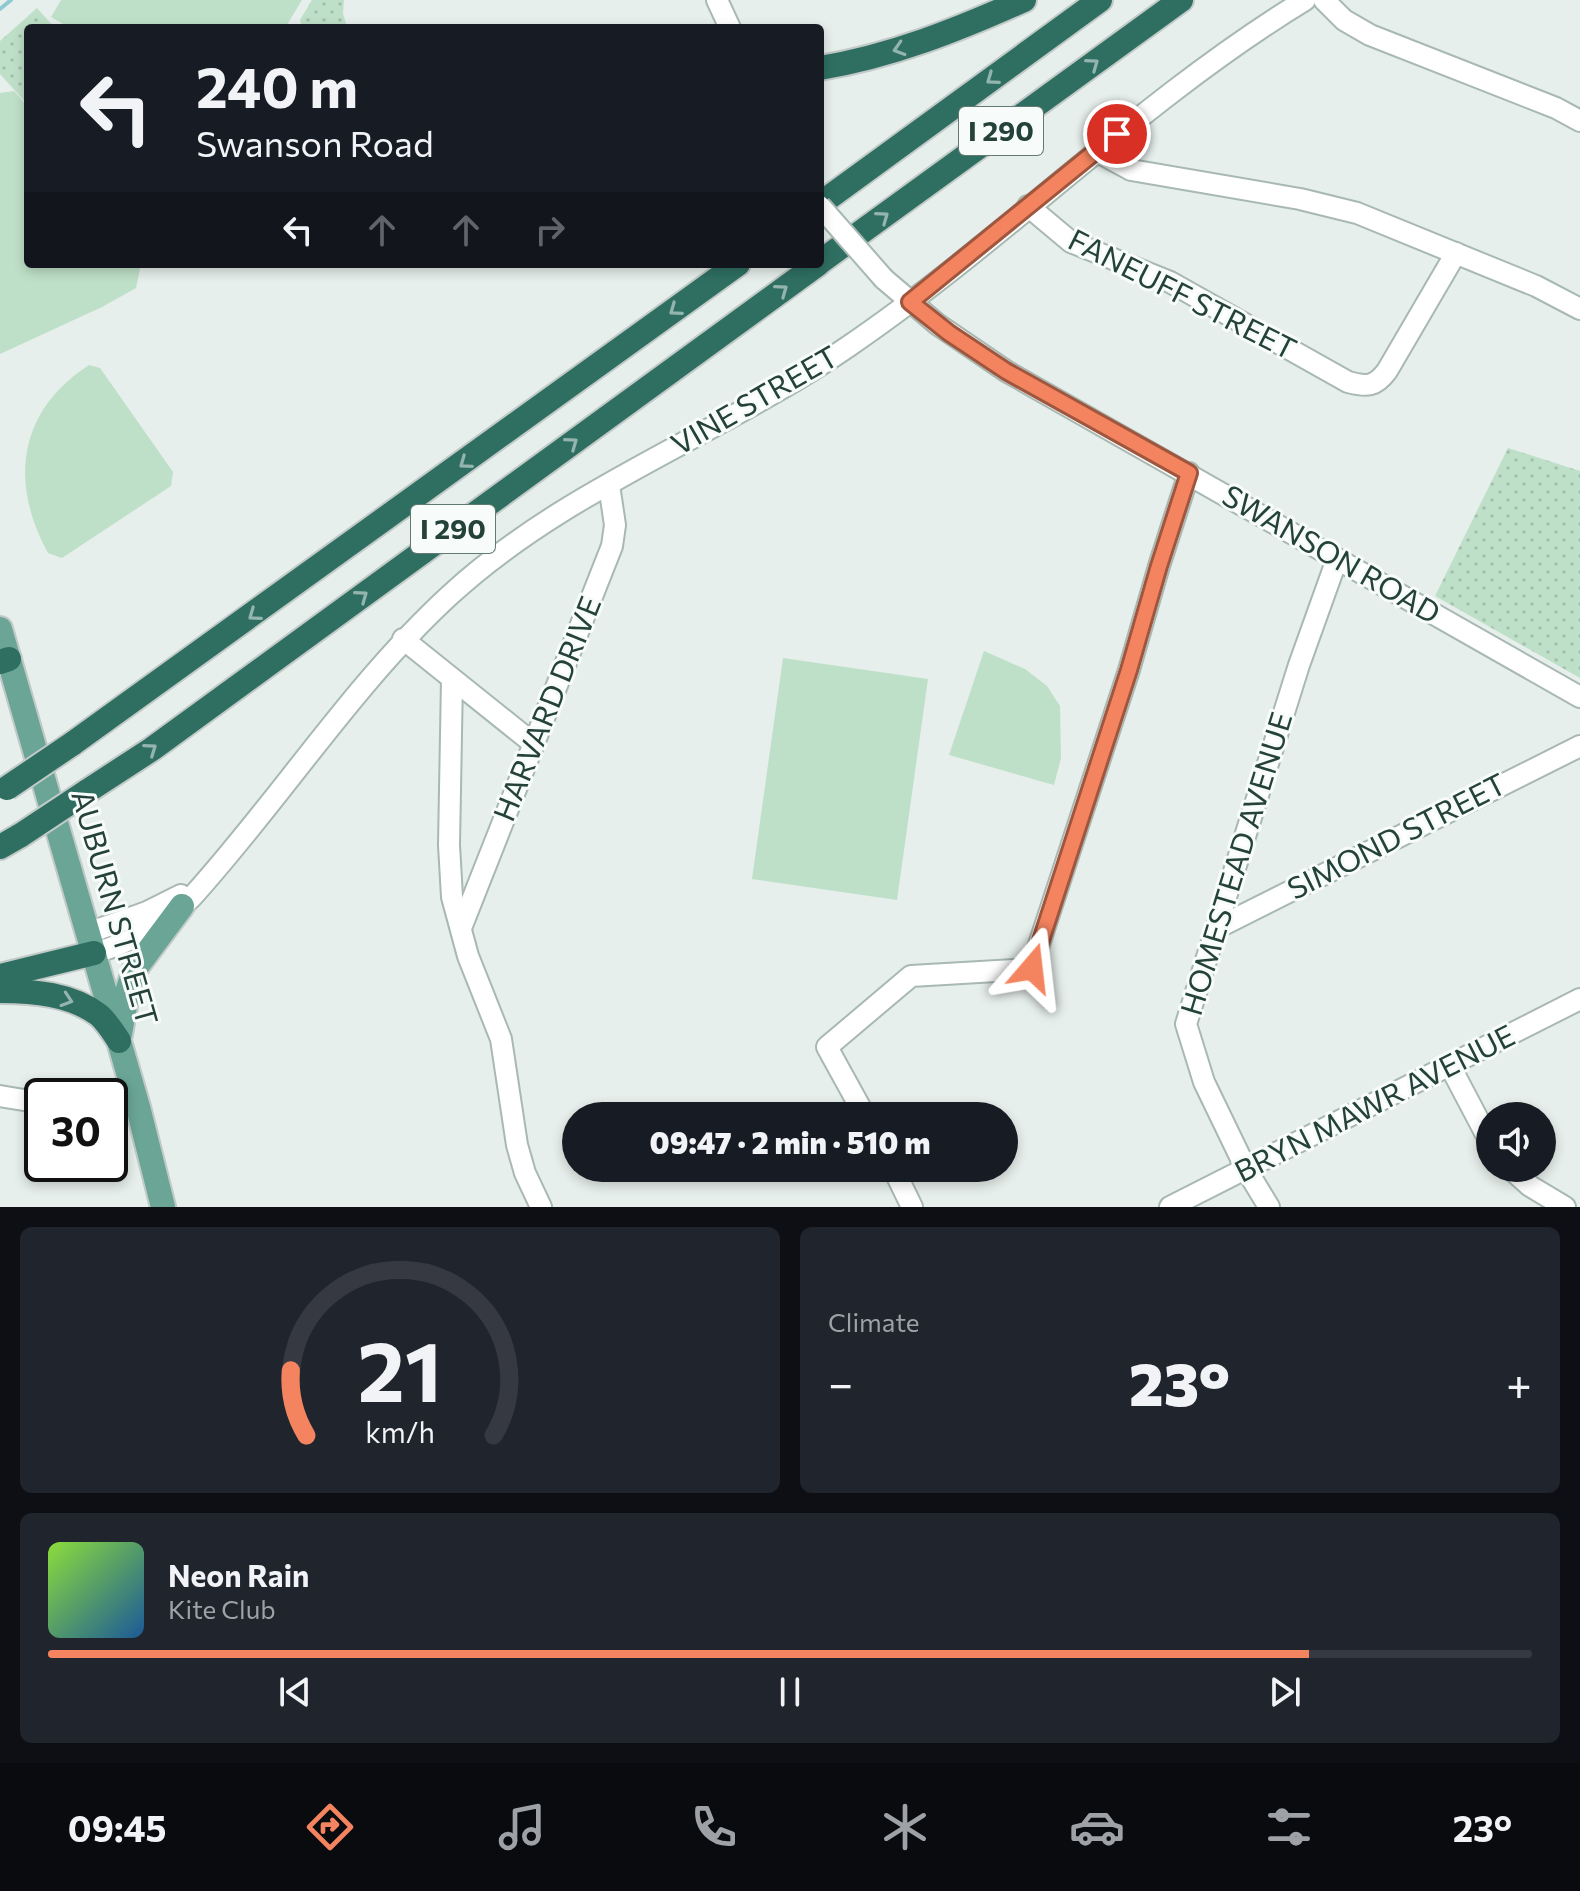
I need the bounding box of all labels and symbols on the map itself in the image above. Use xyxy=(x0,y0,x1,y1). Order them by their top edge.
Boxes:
one-way arrow xyxy=(893,40,907,56)
one-way arrow xyxy=(1085,59,1099,74)
one-way arrow xyxy=(986,69,1001,84)
pin xyxy=(1083,100,1151,168)
road number: I 290 xyxy=(959,107,1043,155)
one-way arrow xyxy=(874,212,889,226)
street label: FANEUFF STREET xyxy=(1063,219,1303,366)
one-way arrow xyxy=(773,285,788,300)
one-way arrow xyxy=(670,300,684,315)
street label: VINE STREET xyxy=(664,336,844,461)
one-way arrow xyxy=(563,438,577,453)
one-way arrow xyxy=(459,453,473,467)
street label: SWANSON ROAD xyxy=(1217,476,1448,630)
road number: I 290 xyxy=(411,505,495,553)
street label: HARVARD DRIVE xyxy=(484,590,608,826)
one-way arrow xyxy=(353,591,367,606)
one-way arrow xyxy=(248,605,263,620)
street label: HOMESTEAD AVENUE xyxy=(1171,707,1298,1019)
one-way arrow xyxy=(143,743,157,758)
street label: SIMOND STREET xyxy=(1280,764,1511,906)
street label: AUBURN STREET xyxy=(65,785,168,1029)
position arrow xyxy=(990,926,1074,1010)
one-way arrow xyxy=(59,991,73,1007)
street label: BRYN MAWR AVENUE xyxy=(1228,1015,1520,1189)
speed limit sign: 30 xyxy=(24,1078,128,1182)

